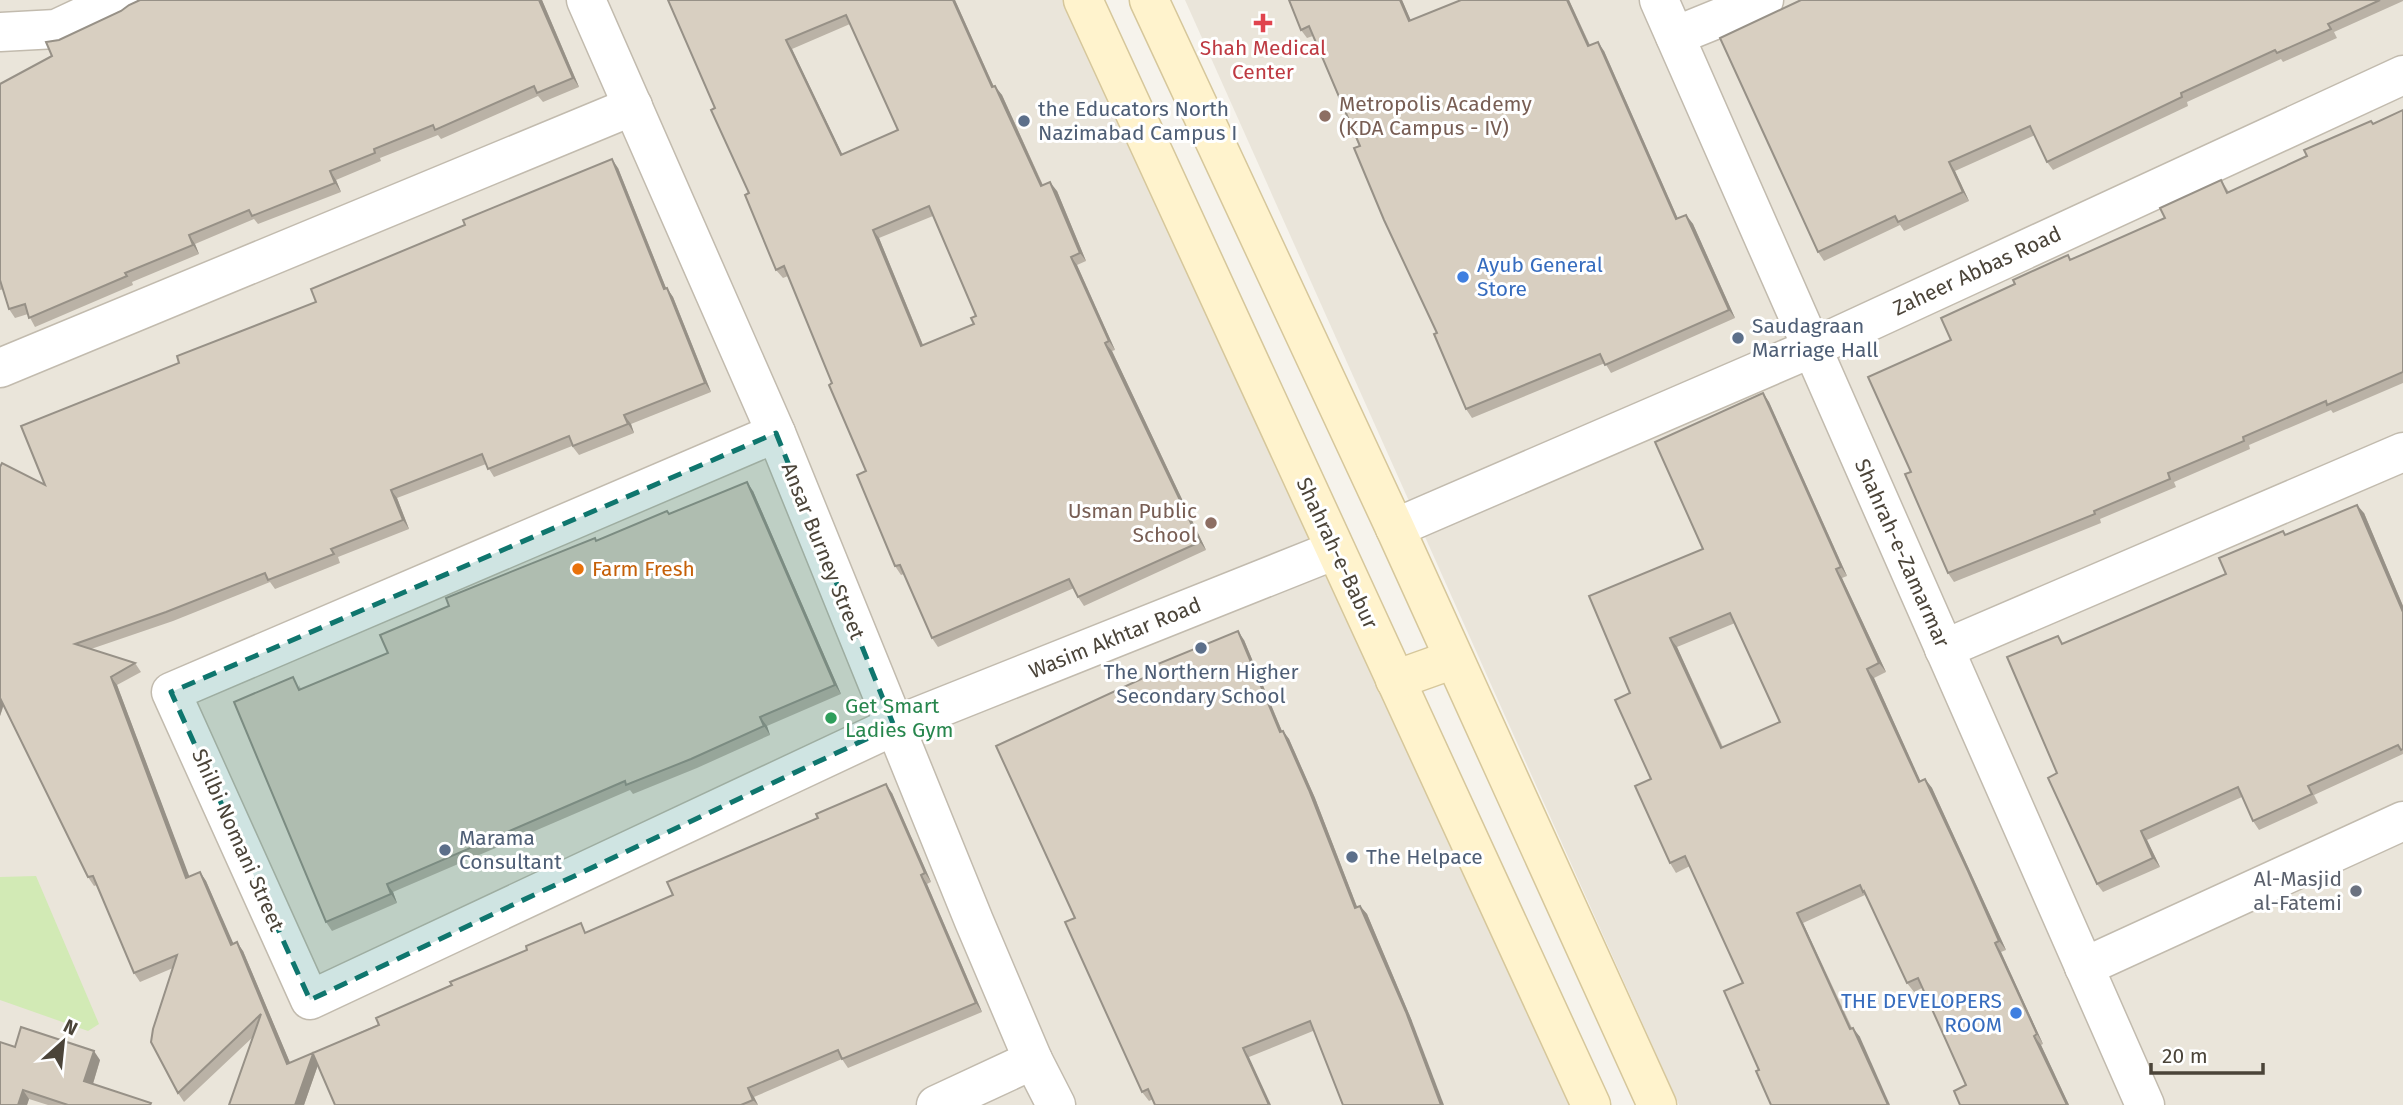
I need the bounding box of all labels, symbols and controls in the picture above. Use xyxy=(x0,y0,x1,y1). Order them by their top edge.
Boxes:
marker: Shah Medical Center xyxy=(1253,13,1273,33)
place label: Shah Medical Center xyxy=(1200,35,1326,85)
place label: Metropolis Academy (KDA Campus - IV) xyxy=(1339,91,1532,141)
place label: the Educators North Nazimabad Campus I xyxy=(1038,96,1237,146)
marker: Metropolis Academy (KDA Campus - IV) xyxy=(1317,108,1333,124)
marker: the Educators North Nazimabad Campus I xyxy=(1016,113,1032,129)
street label: Zaheer Abbas Road xyxy=(1889,221,2065,321)
place label: Ayub General Store xyxy=(1477,252,1603,302)
marker: Ayub General Store xyxy=(1455,269,1471,285)
place label: Saudagraan Marriage Hall xyxy=(1752,313,1879,363)
marker: Saudagraan Marriage Hall xyxy=(1730,330,1746,346)
street label: Shahrah-e-Zamarmar xyxy=(1849,455,1955,651)
street label: Ansar Burney Street xyxy=(776,459,871,644)
street label: Shahrah-e-Babur xyxy=(1291,473,1383,633)
place label: Usman Public School xyxy=(1068,498,1197,548)
marker: Usman Public School xyxy=(1203,515,1219,531)
place label: Farm Fresh xyxy=(592,556,695,582)
marker: Farm Fresh xyxy=(570,561,586,577)
street label: Wasim Akhtar Road xyxy=(1025,592,1205,684)
marker: The Northern Higher Secondary School xyxy=(1193,640,1209,656)
place label: The Northern Higher Secondary School xyxy=(1103,659,1299,709)
place label: Get Smart Ladies Gym xyxy=(845,693,954,743)
marker: Get Smart Ladies Gym xyxy=(823,710,839,726)
street label: Shilbi Nomani Street xyxy=(186,745,290,935)
place label: Marama Consultant xyxy=(459,825,562,875)
marker: Marama Consultant xyxy=(437,842,453,858)
place label: The Helpace xyxy=(1366,844,1483,870)
marker: The Helpace xyxy=(1344,849,1360,865)
place label: Al-Masjid al-Fatemi xyxy=(2253,866,2342,916)
marker: Al-Masjid al-Fatemi xyxy=(2348,883,2364,899)
place label: THE DEVELOPERS ROOM xyxy=(1841,988,2002,1038)
marker: THE DEVELOPERS ROOM xyxy=(2008,1005,2024,1021)
north arrow xyxy=(28,1007,98,1077)
text: N xyxy=(60,1014,81,1040)
scale bar xyxy=(2151,1032,2263,1076)
text: 20 m xyxy=(2162,1043,2208,1069)

